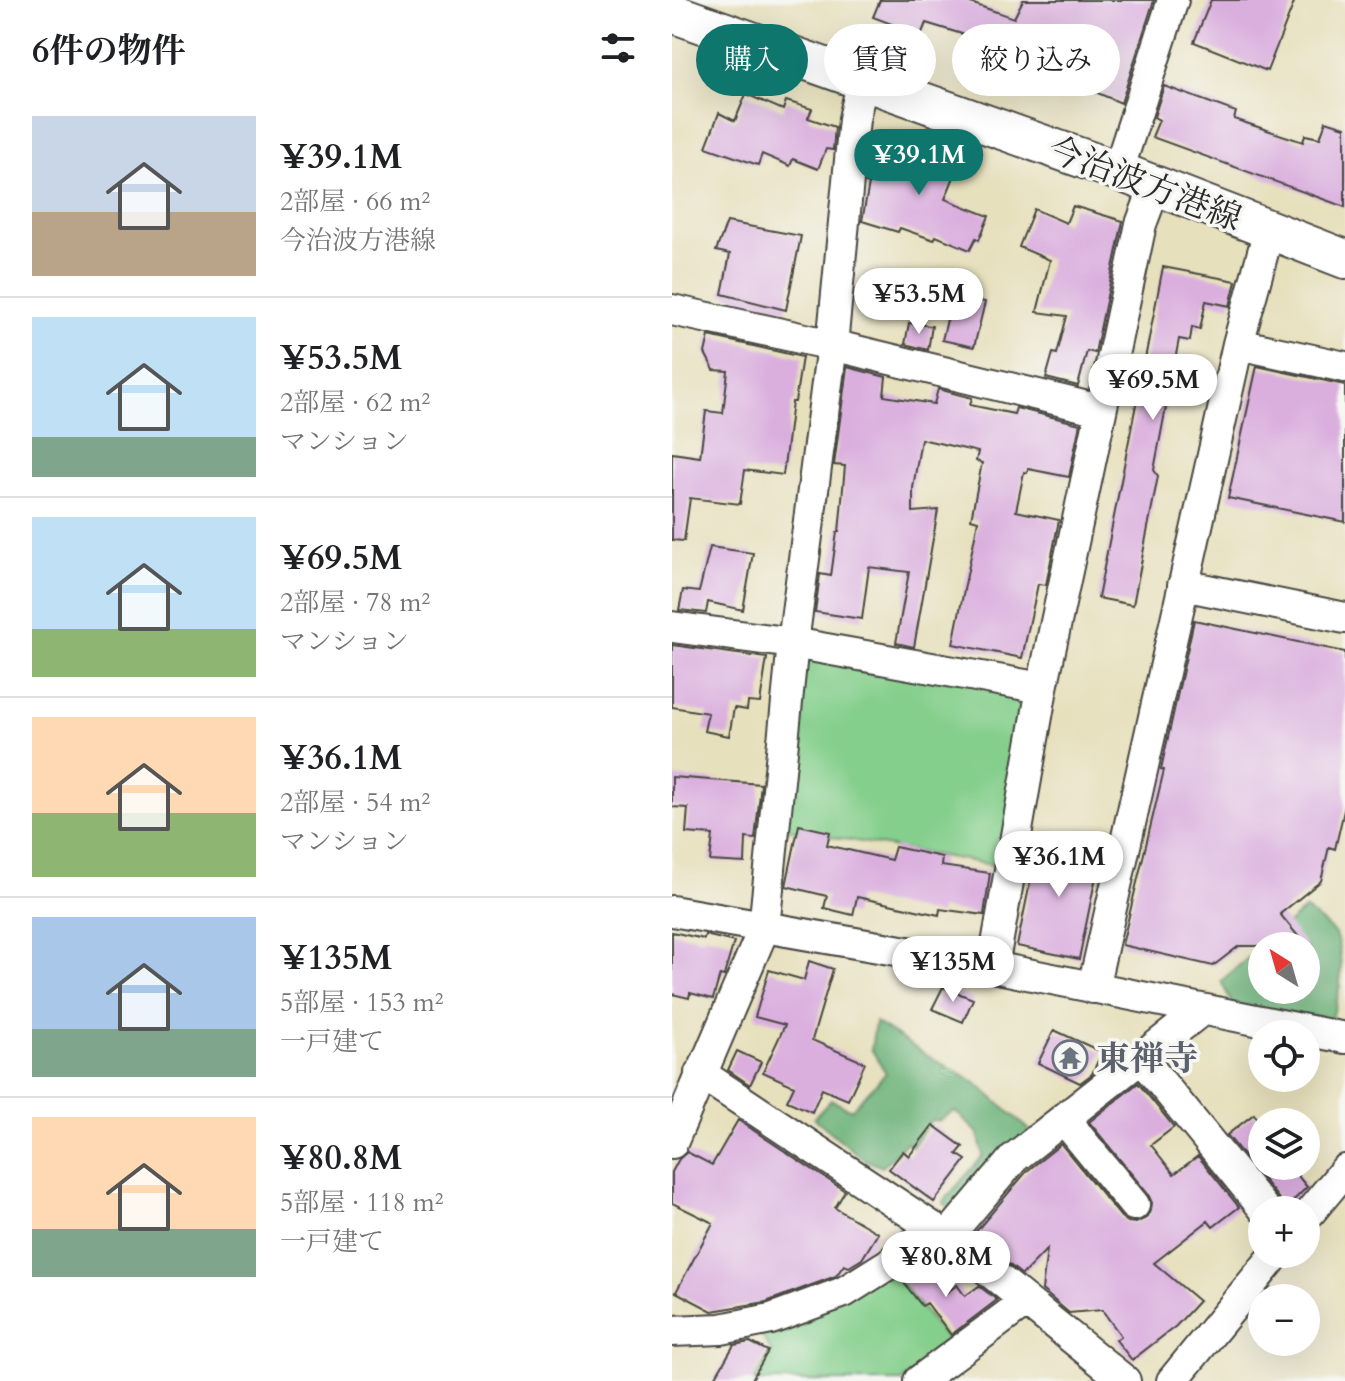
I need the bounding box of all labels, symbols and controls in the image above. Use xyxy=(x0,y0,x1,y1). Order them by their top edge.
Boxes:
chip: 購入 xyxy=(696,24,808,96)
chip: 賃貸 xyxy=(824,24,936,96)
chip: 絞り込み xyxy=(952,24,1120,96)
icon: filters xyxy=(596,26,640,70)
text: 6件の物件 xyxy=(32,28,185,74)
street label: 今治波方港線 xyxy=(1041,126,1248,242)
pin: ¥39.1M xyxy=(854,129,984,197)
text: ¥39.1M xyxy=(280,134,402,180)
text: ¥39.1M xyxy=(872,137,966,172)
icon: home xyxy=(96,148,192,244)
text: 2部屋 · 66 m² xyxy=(280,184,430,219)
text: 今治波方港線 xyxy=(280,223,436,258)
pin: ¥53.5M xyxy=(854,268,984,336)
text: ¥53.5M xyxy=(872,276,966,311)
text: ¥53.5M xyxy=(280,335,402,381)
icon: home xyxy=(96,349,192,445)
pin: ¥69.5M xyxy=(1088,354,1218,422)
text: ¥69.5M xyxy=(1106,362,1200,397)
text: 2部屋 · 62 m² xyxy=(280,385,430,420)
text: マンション xyxy=(280,424,409,459)
text: ¥69.5M xyxy=(280,535,402,581)
icon: home xyxy=(96,549,192,645)
text: 2部屋 · 78 m² xyxy=(280,585,430,620)
text: マンション xyxy=(280,624,409,659)
text: ¥36.1M xyxy=(280,735,402,781)
icon: home xyxy=(96,749,192,845)
text: 2部屋 · 54 m² xyxy=(280,785,430,820)
text: マンション xyxy=(280,824,409,859)
pin: ¥36.1M xyxy=(994,831,1124,899)
text: ¥36.1M xyxy=(1012,839,1106,874)
north arrow xyxy=(1248,932,1320,1004)
map controls xyxy=(1248,932,1320,1356)
text: ¥135M xyxy=(280,935,392,981)
pin: ¥135M xyxy=(897,936,1009,1004)
text: ¥135M xyxy=(910,944,996,979)
icon: home xyxy=(96,949,192,1045)
text: 5部屋 · 153 m² xyxy=(280,985,444,1020)
button: locate xyxy=(1248,1020,1320,1092)
text: 一戸建て xyxy=(280,1024,384,1059)
place label: 東禅寺 xyxy=(1096,1036,1198,1082)
temple icon: 東禅寺 xyxy=(1051,1039,1089,1077)
button: layers xyxy=(1248,1108,1320,1180)
text: ¥80.8M xyxy=(280,1135,402,1181)
icon: home xyxy=(96,1149,192,1245)
text: 5部屋 · 118 m² xyxy=(280,1185,444,1220)
button: + xyxy=(1248,1196,1320,1268)
text: 一戸建て xyxy=(280,1224,384,1259)
pin: ¥80.8M xyxy=(881,1231,1011,1299)
text: ¥80.8M xyxy=(899,1239,993,1274)
button: − xyxy=(1248,1284,1320,1356)

